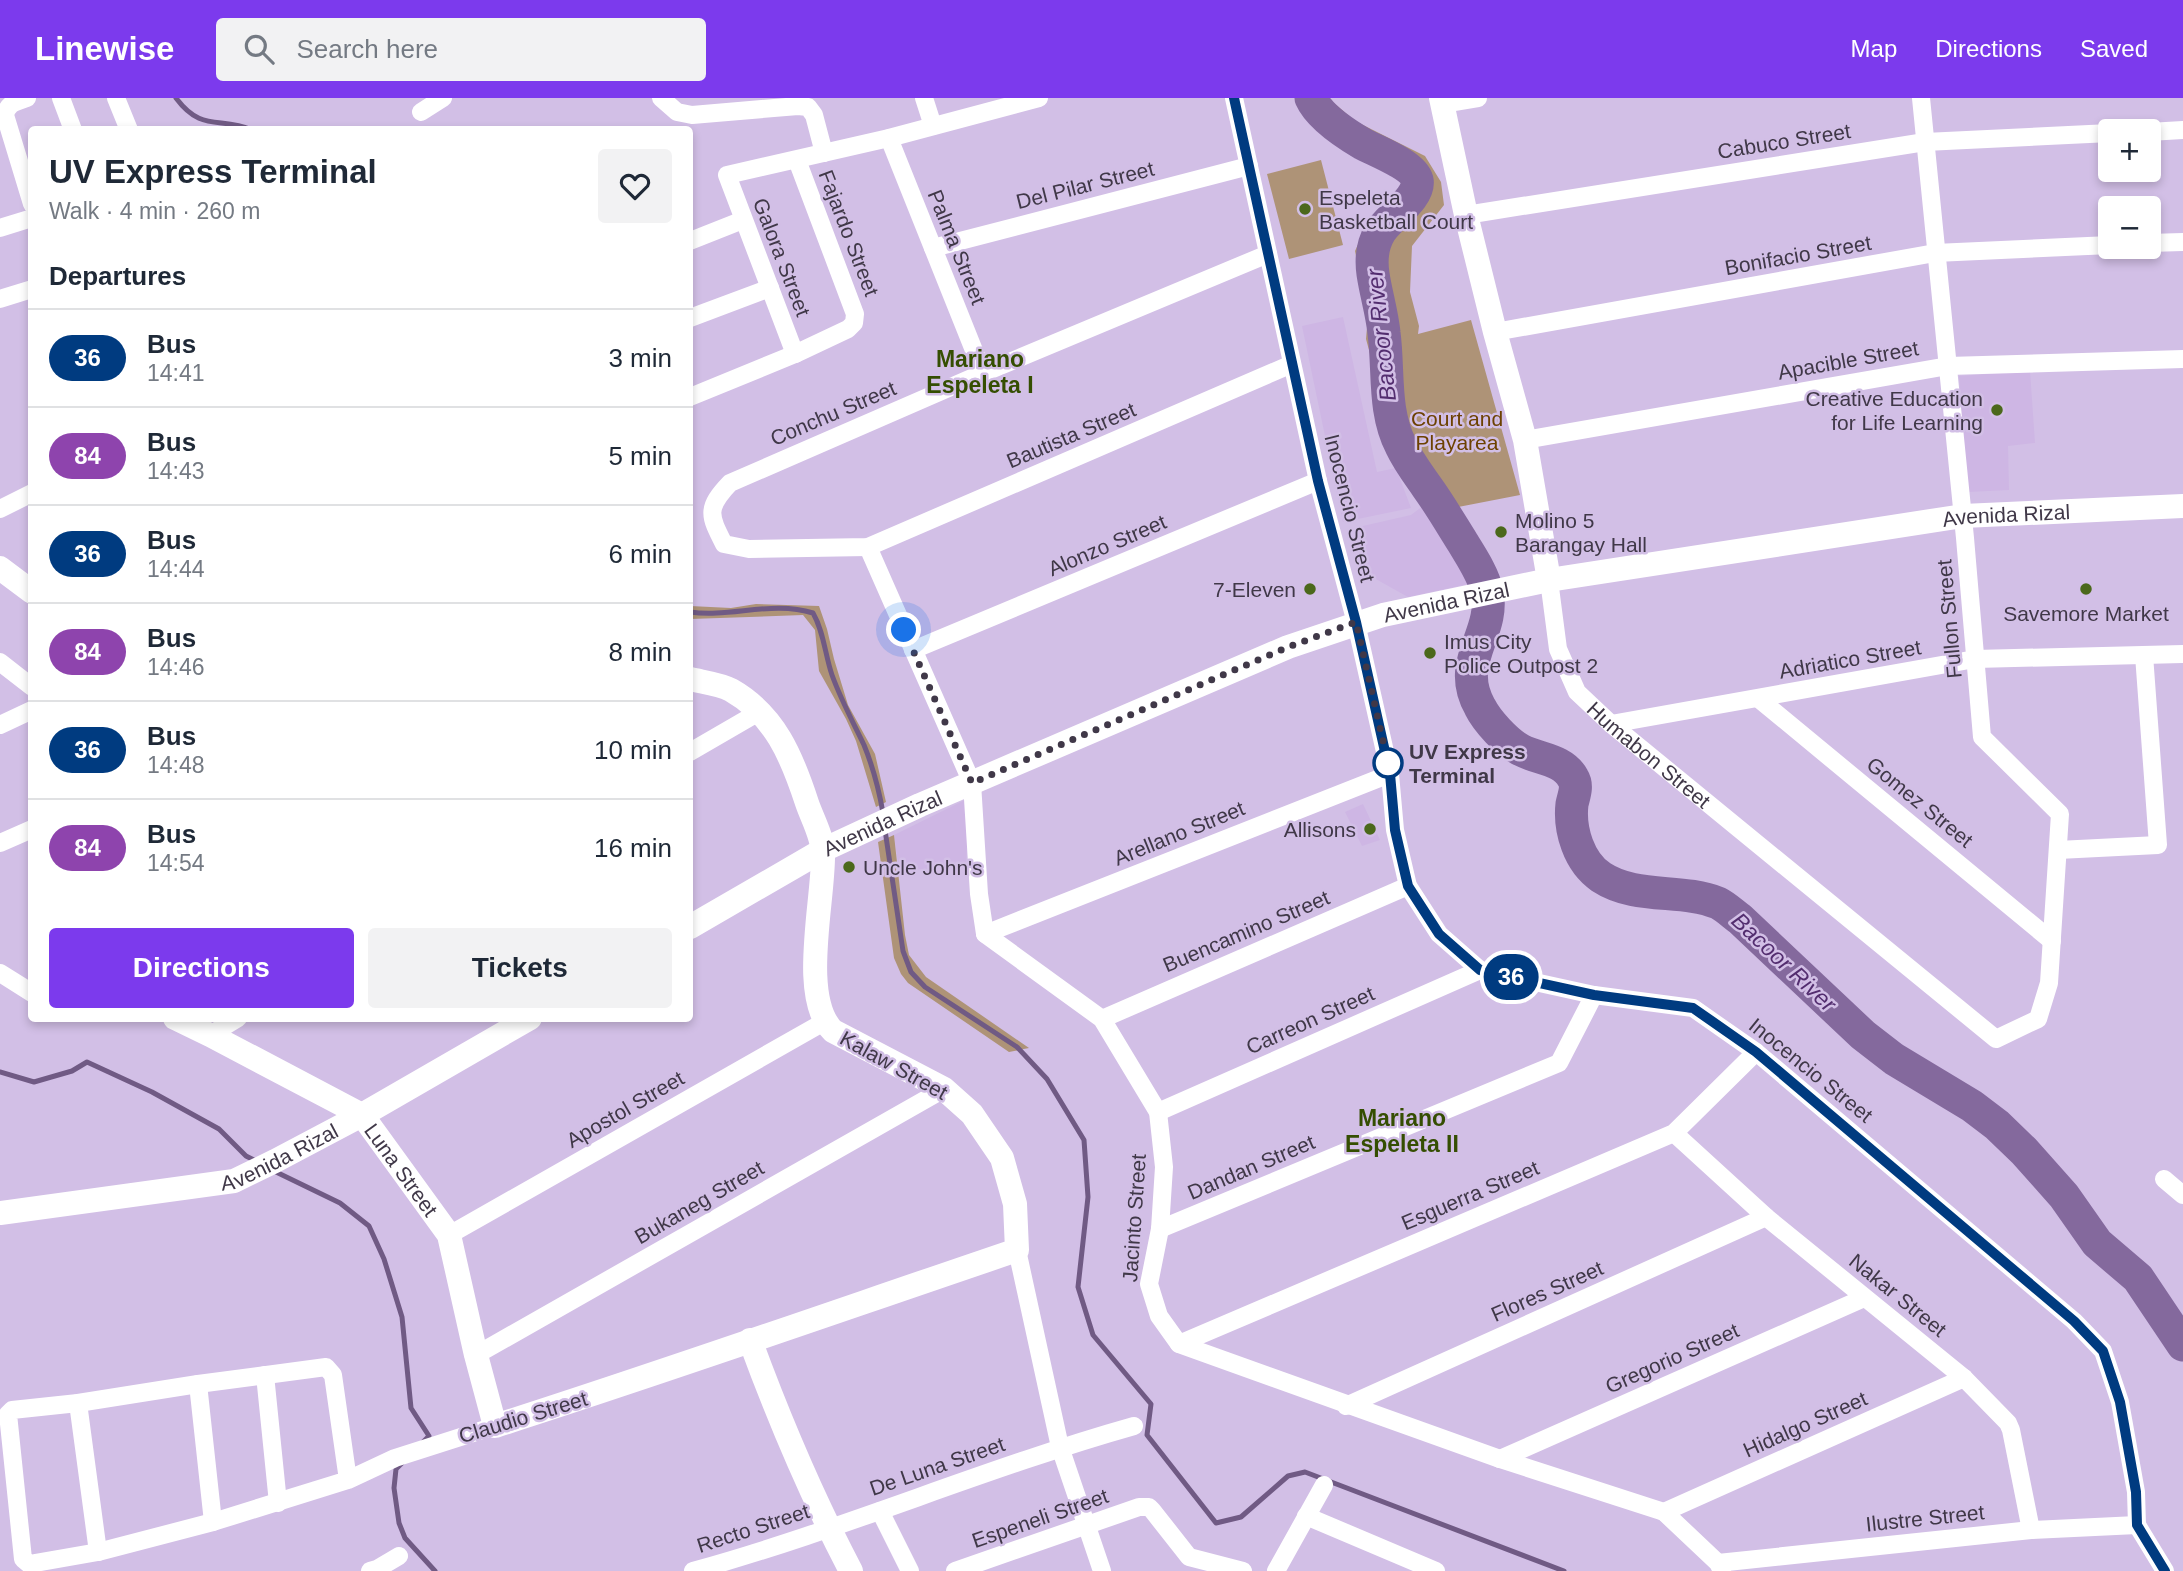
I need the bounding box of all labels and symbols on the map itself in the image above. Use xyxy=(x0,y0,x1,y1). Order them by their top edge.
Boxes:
street label: Cabuco Street xyxy=(1716,119,1852,163)
street label: Del Pilar Street xyxy=(1014,157,1156,213)
street label: Fajardo Street xyxy=(814,167,884,299)
street label: Palma Street xyxy=(924,186,990,308)
place label: Espeleta Basketball Court xyxy=(1319,186,1473,233)
street label: Galora Street xyxy=(749,195,815,320)
marker: Espeleta Basketball Court xyxy=(1297,201,1313,217)
street label: Bonifacio Street xyxy=(1723,231,1873,279)
water label: Bacoor River xyxy=(1361,266,1401,402)
street label: Apacible Street xyxy=(1776,336,1920,384)
district label: Mariano Espeleta I xyxy=(926,346,1034,398)
street label: Conchu Street xyxy=(767,376,899,450)
place label: Creative Education for Life Learning xyxy=(1806,387,1983,434)
street label: Bautista Street xyxy=(1003,397,1139,472)
marker: Creative Education for Life Learning xyxy=(1989,402,2005,418)
park label: Court and Playarea xyxy=(1411,407,1503,454)
street label: Inocencio Street xyxy=(1320,432,1380,585)
street label: Avenida Rizal xyxy=(1941,500,2071,531)
place label: Molino 5 Barangay Hall xyxy=(1515,509,1647,556)
street label: Alonzo Street xyxy=(1044,510,1170,580)
marker: Molino 5 Barangay Hall xyxy=(1493,524,1509,540)
street label: Fullon Street xyxy=(1932,559,1966,679)
street label: Avenida Rizal xyxy=(1381,577,1511,626)
place label: 7-Eleven xyxy=(1213,578,1296,601)
marker: 7-Eleven xyxy=(1302,581,1318,597)
marker: Savemore Market xyxy=(2078,581,2094,597)
place label: Savemore Market xyxy=(2003,602,2169,625)
your location xyxy=(886,612,921,647)
place label: Imus City Police Outpost 2 xyxy=(1444,630,1598,677)
street label: Adriatico Street xyxy=(1777,635,1923,683)
marker: Imus City Police Outpost 2 xyxy=(1422,645,1438,661)
street label: Humabon Street xyxy=(1583,697,1715,812)
place label: UV Express Terminal xyxy=(1409,740,1526,787)
marker: UV Express Terminal xyxy=(1373,748,1403,778)
street label: Gomez Street xyxy=(1862,752,1978,852)
street label: Avenida Rizal xyxy=(819,786,945,860)
street label: Arellano Street xyxy=(1110,796,1248,870)
place label: Allisons xyxy=(1284,818,1356,841)
marker: Allisons xyxy=(1362,821,1378,837)
place label: Uncle John's xyxy=(863,856,983,879)
marker: Uncle John's xyxy=(841,859,857,875)
street label: Buencamino Street xyxy=(1159,885,1333,976)
water label: Bacoor River xyxy=(1727,907,1842,1018)
line badge: 36 xyxy=(1480,954,1542,1000)
street label: Carreon Street xyxy=(1242,981,1378,1059)
street label: Inocencio Street xyxy=(1745,1013,1877,1127)
street label: Kalaw Street xyxy=(836,1026,952,1104)
street label: Apostol Street xyxy=(562,1066,688,1152)
district label: Mariano Espeleta II xyxy=(1345,1105,1459,1157)
street label: Avenida Rizal xyxy=(219,1118,342,1194)
street label: Luna Street xyxy=(360,1119,443,1220)
street label: Dandan Street xyxy=(1184,1130,1318,1204)
street label: Jacinto Street xyxy=(1118,1153,1150,1283)
street label: Bukaneg Street xyxy=(631,1156,768,1248)
street label: Esguerra Street xyxy=(1398,1156,1542,1234)
street label: Nakar Street xyxy=(1845,1249,1951,1341)
street label: Flores Street xyxy=(1487,1256,1607,1326)
street label: Gregorio Street xyxy=(1602,1318,1742,1398)
street label: Hidalgo Street xyxy=(1740,1386,1871,1462)
street label: Claudio Street xyxy=(456,1387,590,1447)
street label: De Luna Street xyxy=(866,1432,1008,1500)
street label: Espeneli Street xyxy=(969,1484,1111,1552)
street label: Recto Street xyxy=(694,1499,812,1557)
street label: Ilustre Street xyxy=(1865,1500,1986,1536)

